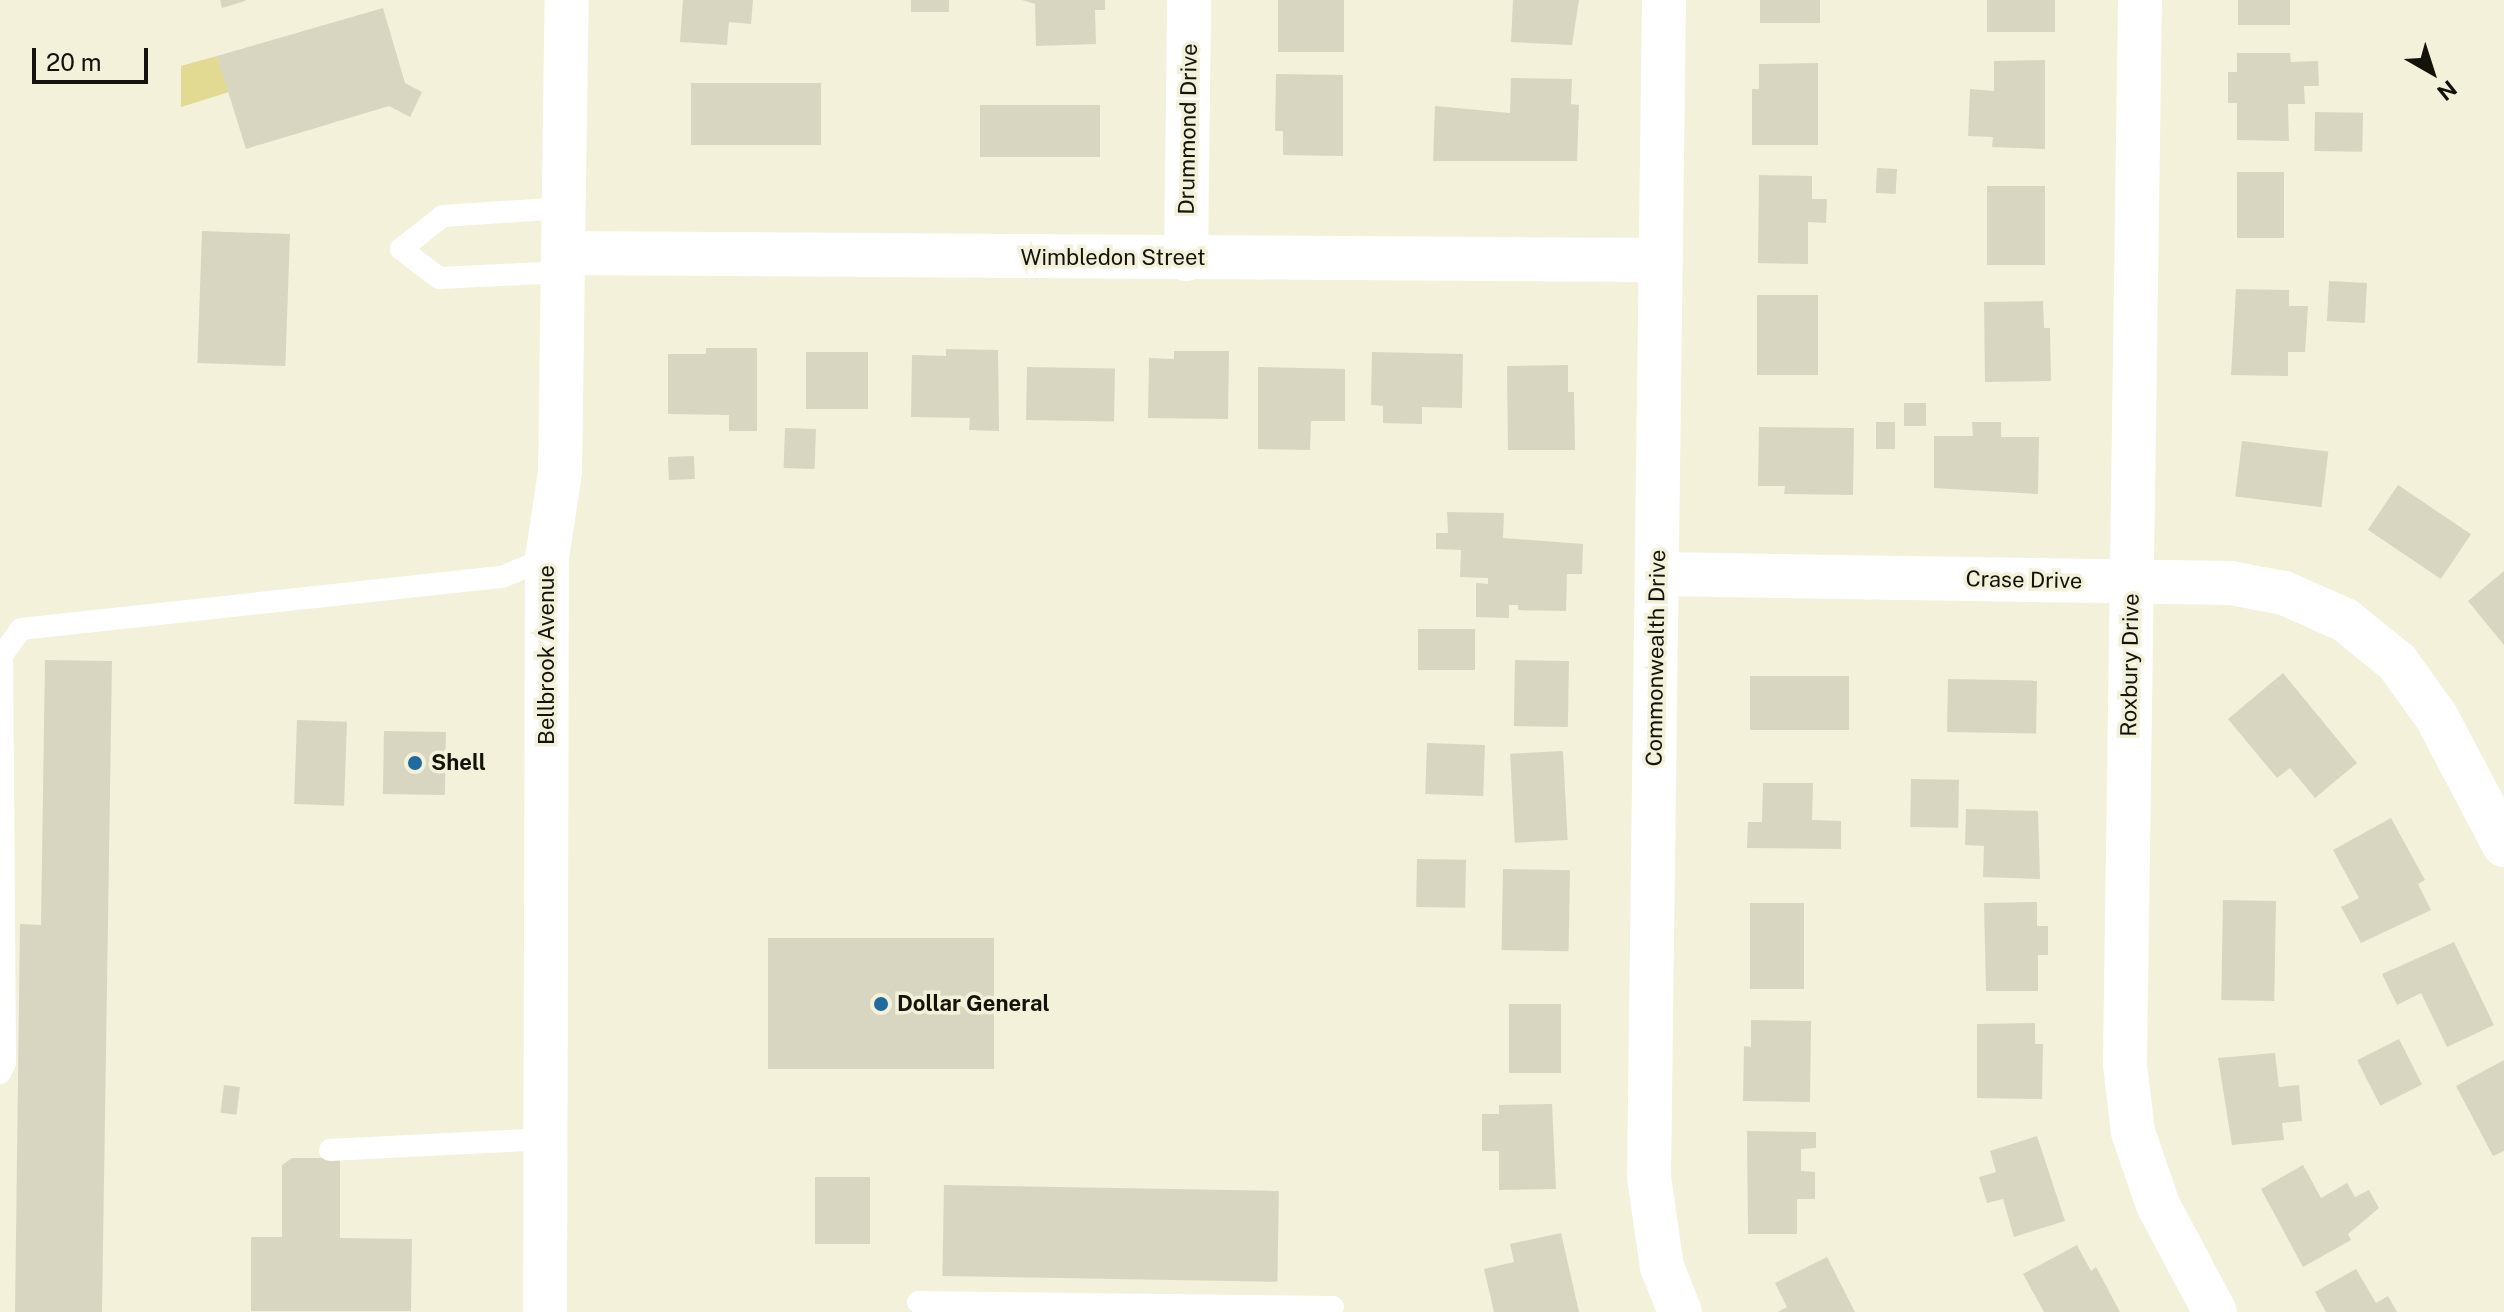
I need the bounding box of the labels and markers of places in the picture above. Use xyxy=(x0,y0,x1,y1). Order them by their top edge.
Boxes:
place label: Shell xyxy=(431,750,486,776)
marker: Shell xyxy=(406,754,424,772)
place label: Dollar General xyxy=(897,991,1050,1017)
marker: Dollar General xyxy=(872,995,890,1013)

